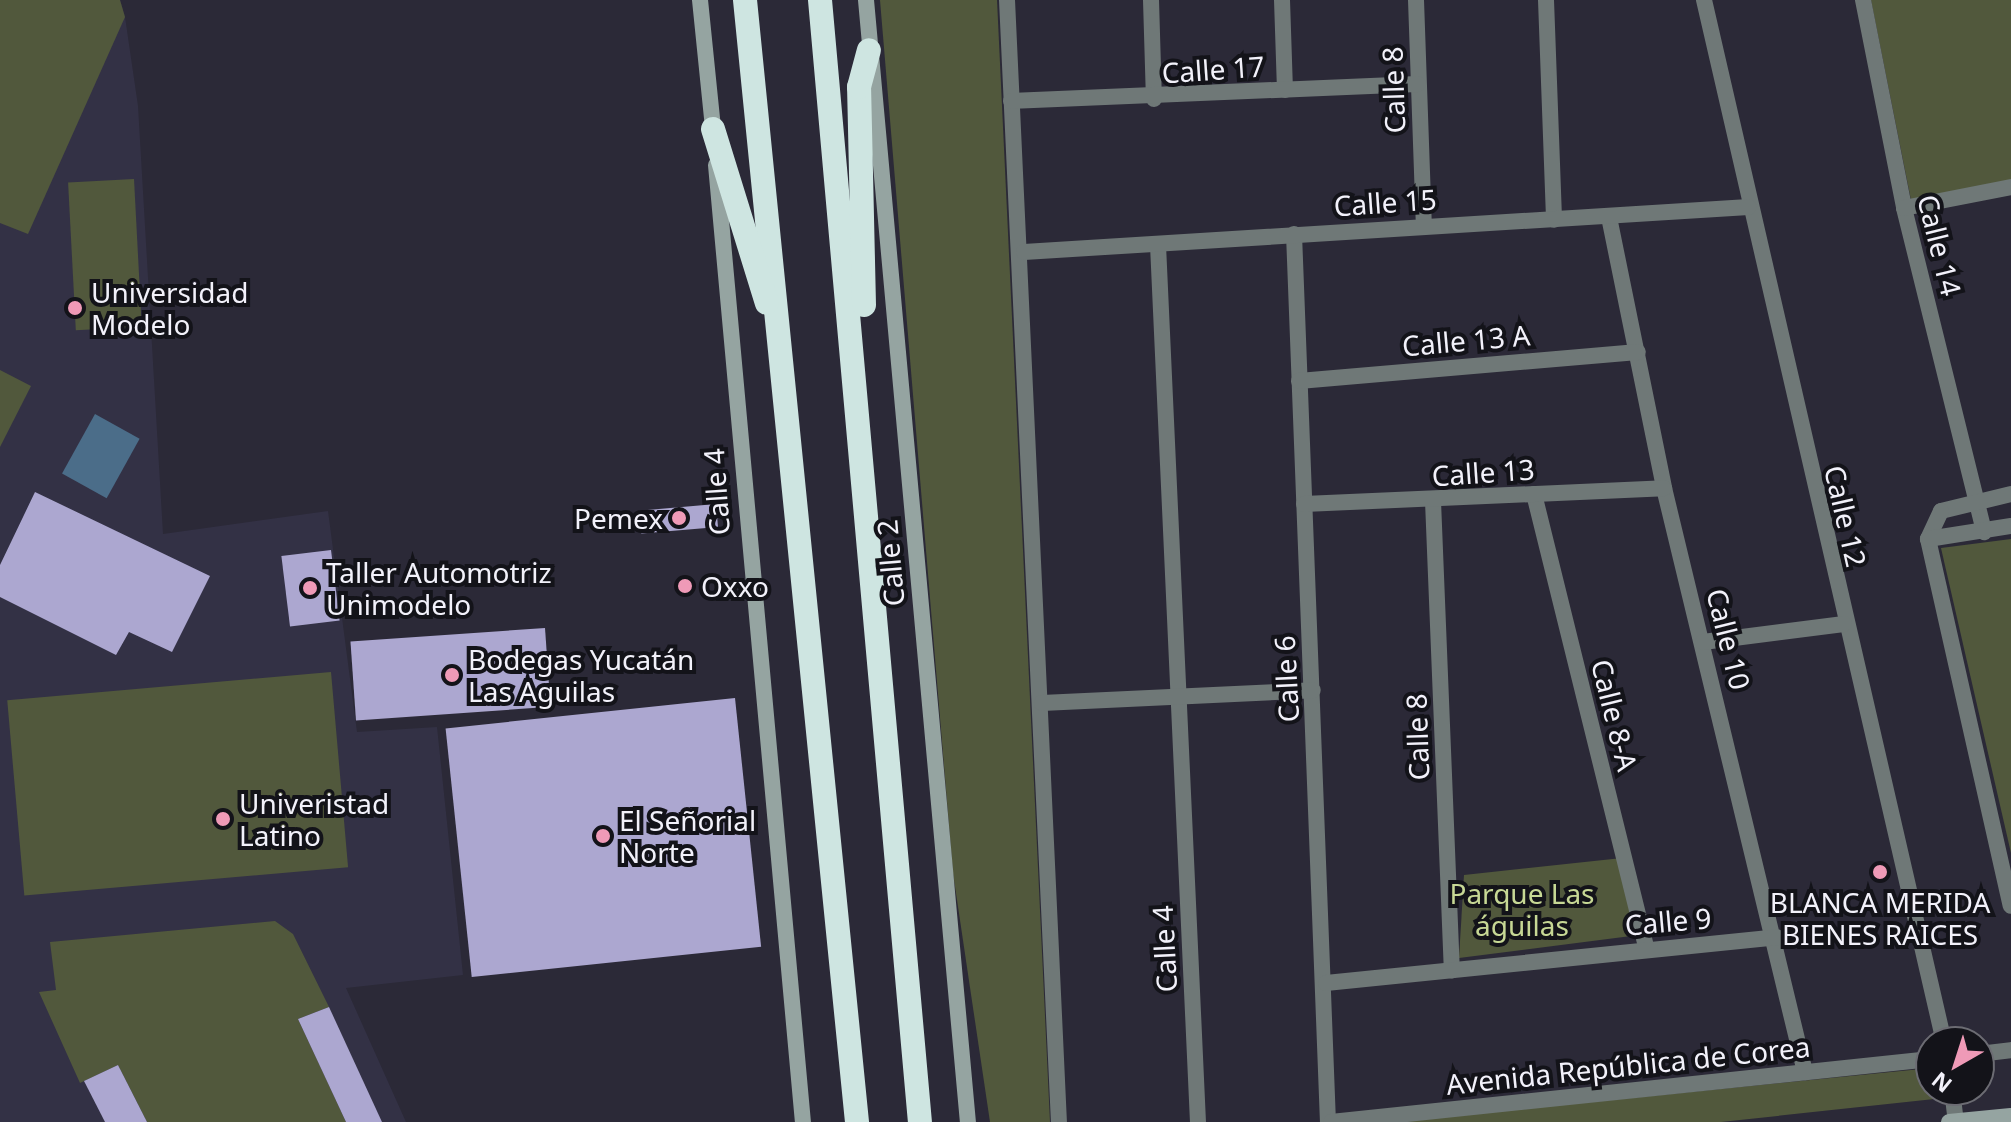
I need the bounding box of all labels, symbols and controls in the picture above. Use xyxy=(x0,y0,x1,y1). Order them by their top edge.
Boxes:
street label: Calle 8 xyxy=(1375,46,1411,134)
street label: Calle 17 xyxy=(1160,49,1266,89)
street label: Calle 15 xyxy=(1332,182,1438,222)
street label: Calle 14 xyxy=(1911,191,1969,299)
place label: Universidad Modelo xyxy=(91,275,248,341)
marker: Universidad Modelo xyxy=(66,299,84,317)
street label: Calle 13 A xyxy=(1401,318,1531,362)
street label: Calle 4 xyxy=(696,447,736,537)
street label: Calle 13 xyxy=(1430,452,1536,492)
street label: Calle 12 xyxy=(1818,462,1874,570)
place label: Pemex xyxy=(574,501,663,535)
marker: Pemex xyxy=(670,509,688,527)
street label: Calle 2 xyxy=(869,518,911,608)
place label: Taller Automotriz Unimodelo xyxy=(326,555,552,621)
place label: Oxxo xyxy=(701,569,769,603)
marker: Oxxo xyxy=(676,577,694,595)
marker: Taller Automotriz Unimodelo xyxy=(301,579,319,597)
street label: Calle 10 xyxy=(1700,585,1758,693)
street label: Calle 6 xyxy=(1267,635,1305,723)
place label: Bodegas Yucatán Las Aguilas xyxy=(468,642,694,708)
street label: Calle 8-A xyxy=(1585,656,1645,774)
marker: Bodegas Yucatán Las Aguilas xyxy=(443,666,461,684)
street label: Calle 8 xyxy=(1399,693,1435,781)
place label: Univeristad Latino xyxy=(239,786,389,852)
place label: El Señorial Norte xyxy=(619,803,756,869)
marker: Univeristad Latino xyxy=(214,810,232,828)
marker: El Señorial Norte xyxy=(594,827,612,845)
marker: BLANCA MERIDA BIENES RAICES xyxy=(1871,863,1889,881)
park label: Parque Las águilas xyxy=(1449,876,1595,942)
place label: BLANCA MERIDA BIENES RAICES xyxy=(1770,885,1990,951)
street label: Calle 9 xyxy=(1623,900,1713,942)
street label: Calle 4 xyxy=(1145,905,1183,993)
north arrow xyxy=(1915,1026,1995,1106)
street label: Avenida República de Corea xyxy=(1444,1029,1812,1101)
text: N xyxy=(1925,1066,1958,1100)

